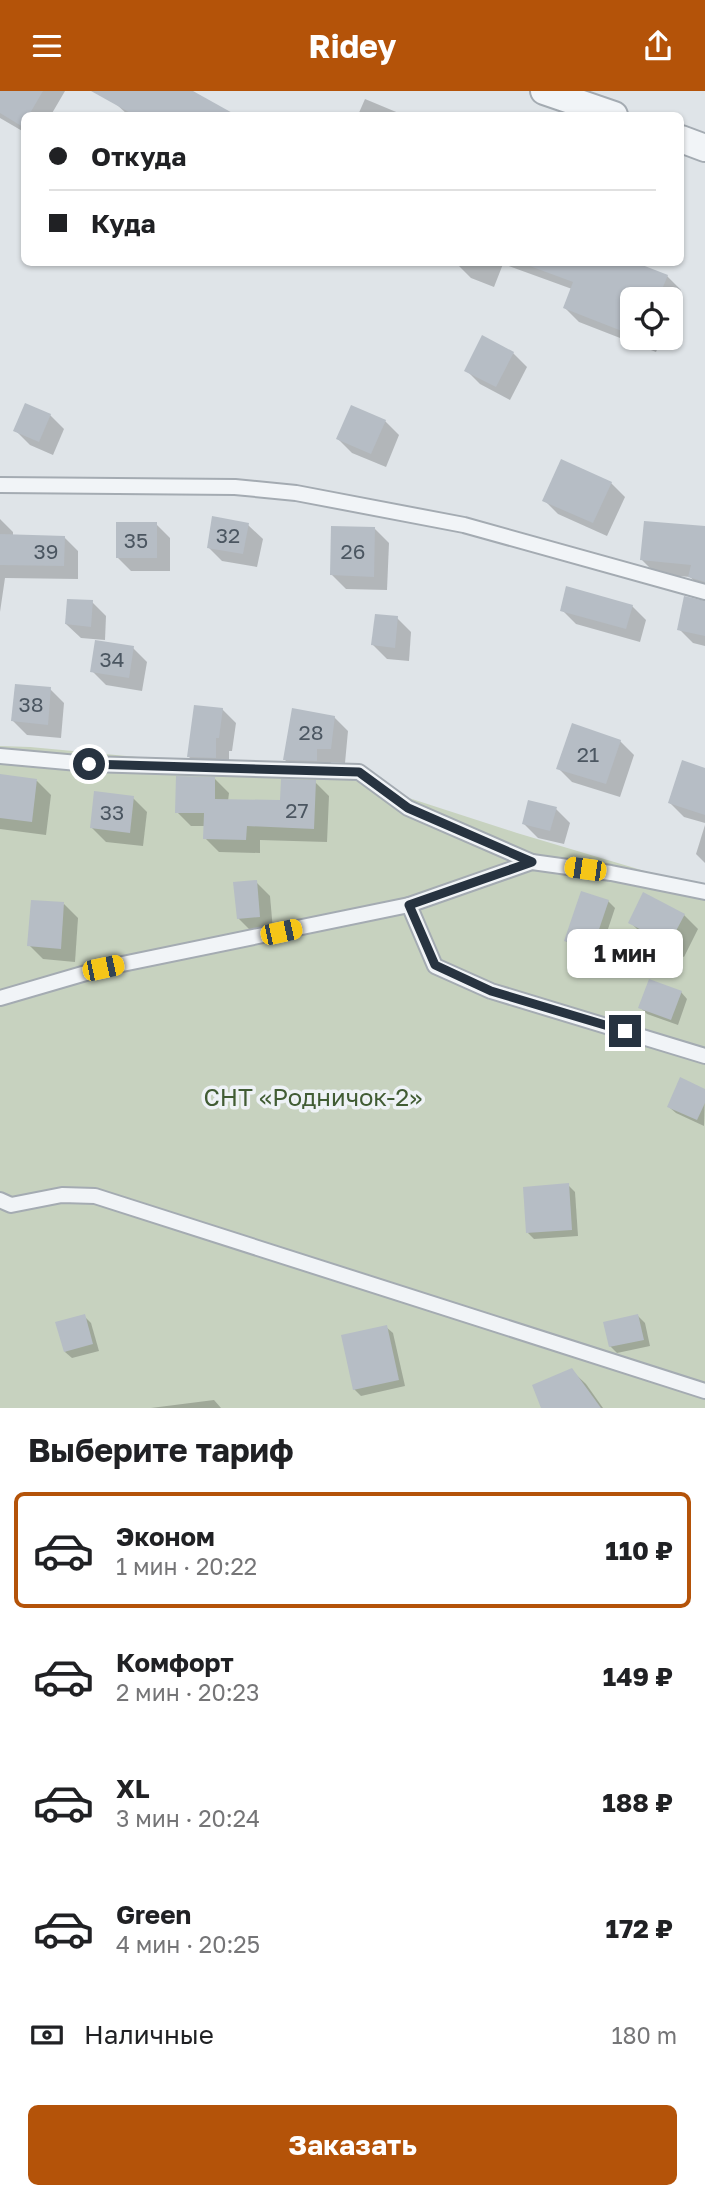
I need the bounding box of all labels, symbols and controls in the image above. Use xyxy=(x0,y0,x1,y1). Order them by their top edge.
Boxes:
icon: menu xyxy=(28,27,66,65)
text: Ridey xyxy=(308,27,397,65)
icon: share xyxy=(639,27,677,65)
text: Откуда xyxy=(91,141,186,172)
text: Куда xyxy=(91,208,156,239)
map controls xyxy=(620,287,683,350)
button: locate xyxy=(620,287,683,350)
house number: 32 xyxy=(216,522,240,548)
house number: 35 xyxy=(124,527,148,553)
house number: 39 xyxy=(34,538,59,564)
house number: 26 xyxy=(341,538,365,564)
house number: 34 xyxy=(99,646,125,672)
house number: 38 xyxy=(18,691,44,717)
house number: 28 xyxy=(299,719,324,745)
house number: 21 xyxy=(577,741,599,767)
route start xyxy=(73,748,105,780)
house number: 27 xyxy=(285,797,309,823)
house number: 33 xyxy=(100,799,124,825)
car xyxy=(563,856,608,882)
car xyxy=(259,917,304,947)
callout: 1 мин xyxy=(567,929,683,979)
text: 1 мин xyxy=(594,939,656,967)
car xyxy=(81,953,126,983)
route end xyxy=(609,1015,641,1047)
park label: СНТ «Родничок-2» xyxy=(204,1082,422,1111)
text: Выберите тариф xyxy=(28,1431,294,1469)
icon: car xyxy=(32,1519,95,1582)
text: Эконом xyxy=(116,1521,215,1552)
text: 110 ₽ xyxy=(605,1535,673,1566)
text: 1 мин · 20:22 xyxy=(116,1552,257,1580)
icon: car xyxy=(32,1645,95,1708)
text: Комфорт xyxy=(116,1647,234,1678)
text: 149 ₽ xyxy=(603,1661,673,1692)
text: 2 мин · 20:23 xyxy=(116,1678,259,1706)
icon: car xyxy=(32,1771,95,1834)
text: XL xyxy=(116,1773,150,1804)
text: 188 ₽ xyxy=(602,1787,673,1818)
text: 3 мин · 20:24 xyxy=(116,1804,260,1832)
icon: car xyxy=(32,1897,95,1960)
text: Green xyxy=(116,1899,191,1930)
text: 172 ₽ xyxy=(606,1913,673,1944)
text: 4 мин · 20:25 xyxy=(116,1930,260,1958)
icon: cash xyxy=(28,2016,66,2054)
text: Наличные xyxy=(84,2019,214,2050)
text: 180 m xyxy=(611,2021,677,2049)
button: Заказать xyxy=(28,2105,677,2185)

